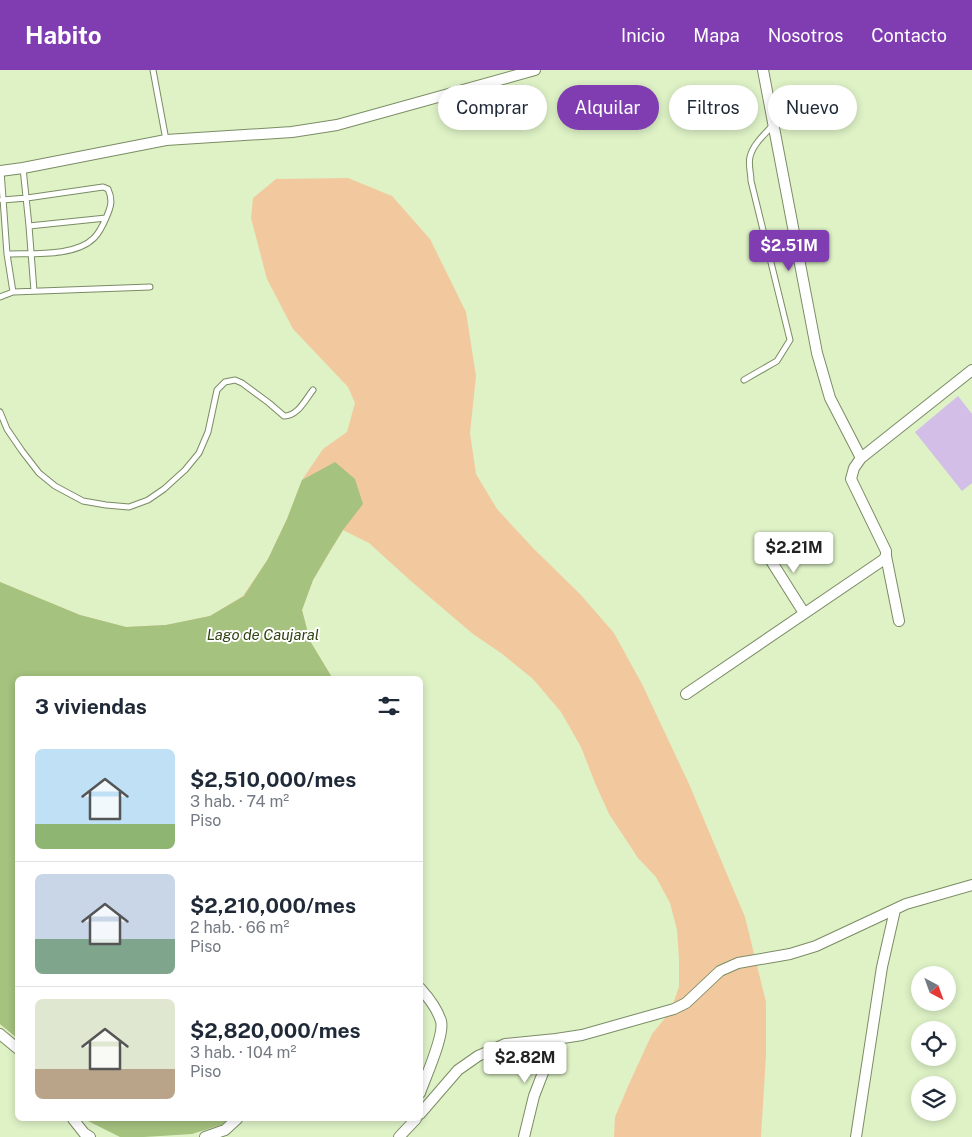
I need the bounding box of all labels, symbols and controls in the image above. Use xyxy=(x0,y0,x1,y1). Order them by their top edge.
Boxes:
text: Habito xyxy=(25,21,101,49)
text: Inicio xyxy=(621,25,665,46)
text: Mapa xyxy=(693,25,740,46)
text: Nosotros xyxy=(768,25,843,46)
text: Contacto xyxy=(871,25,947,46)
chip: Comprar xyxy=(438,85,547,130)
chip: Alquilar xyxy=(557,85,659,130)
chip: Filtros xyxy=(669,85,758,130)
chip: Nuevo xyxy=(768,85,857,130)
pin: $2.51M xyxy=(748,230,830,272)
text: $2.51M xyxy=(760,236,818,255)
pin: $2.21M xyxy=(753,532,835,574)
text: $2.21M xyxy=(765,538,823,557)
water label: Lago de Caujaral xyxy=(207,626,319,643)
icon: filters xyxy=(375,692,403,720)
text: 3 viviendas xyxy=(35,694,147,719)
text: $2,510,000/mes xyxy=(190,767,356,792)
icon: home xyxy=(75,769,135,829)
text: 3 hab. · 74 m² xyxy=(190,792,289,811)
text: Piso xyxy=(190,811,221,830)
text: $2,210,000/mes xyxy=(190,893,356,918)
icon: home xyxy=(75,894,135,954)
text: 2 hab. · 66 m² xyxy=(190,918,289,937)
text: Piso xyxy=(190,937,221,956)
north arrow xyxy=(911,966,956,1011)
map controls xyxy=(911,966,956,1121)
text: $2,820,000/mes xyxy=(190,1018,361,1043)
icon: home xyxy=(75,1019,135,1079)
button: locate xyxy=(911,1021,956,1066)
pin: $2.82M xyxy=(484,1042,566,1084)
text: 3 hab. · 104 m² xyxy=(190,1043,296,1062)
text: $2.82M xyxy=(495,1048,555,1067)
text: Piso xyxy=(190,1062,221,1081)
button: layers xyxy=(911,1076,956,1121)

